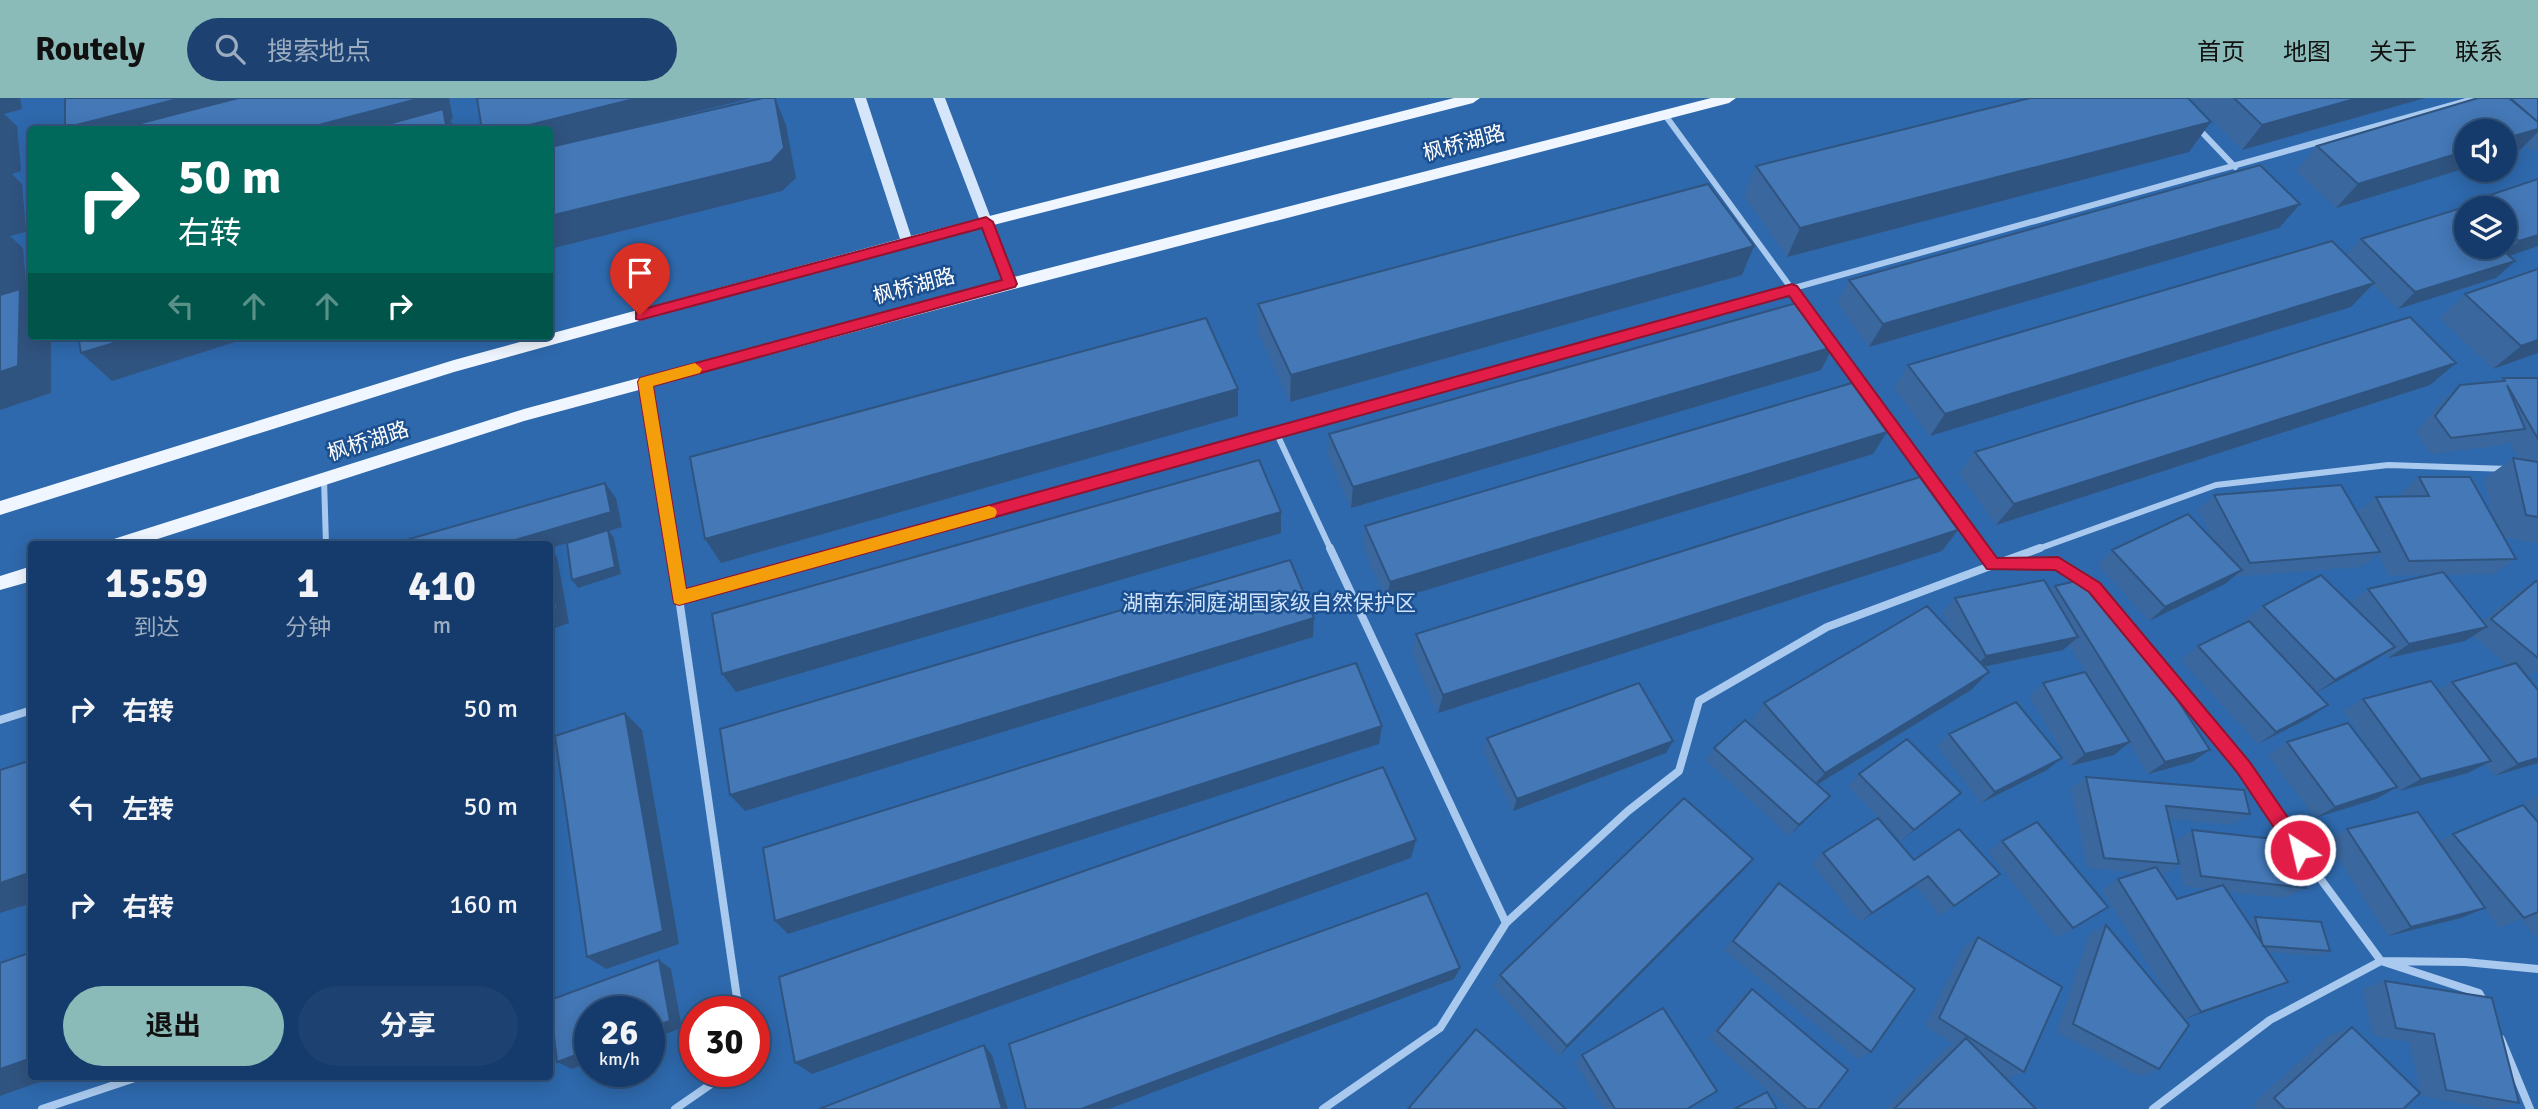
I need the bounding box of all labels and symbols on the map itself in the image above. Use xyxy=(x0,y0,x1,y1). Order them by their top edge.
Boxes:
street label: 枫桥湖路 xyxy=(1420,120,1508,166)
pin xyxy=(610,243,670,315)
street label: 枫桥湖路 xyxy=(870,263,958,309)
street label: 枫桥湖路 xyxy=(324,416,412,466)
park label: 湖南东洞庭湖国家级自然保护区 xyxy=(1122,590,1416,616)
position arrow xyxy=(2263,813,2337,887)
speed limit sign: 30 xyxy=(679,996,770,1087)

